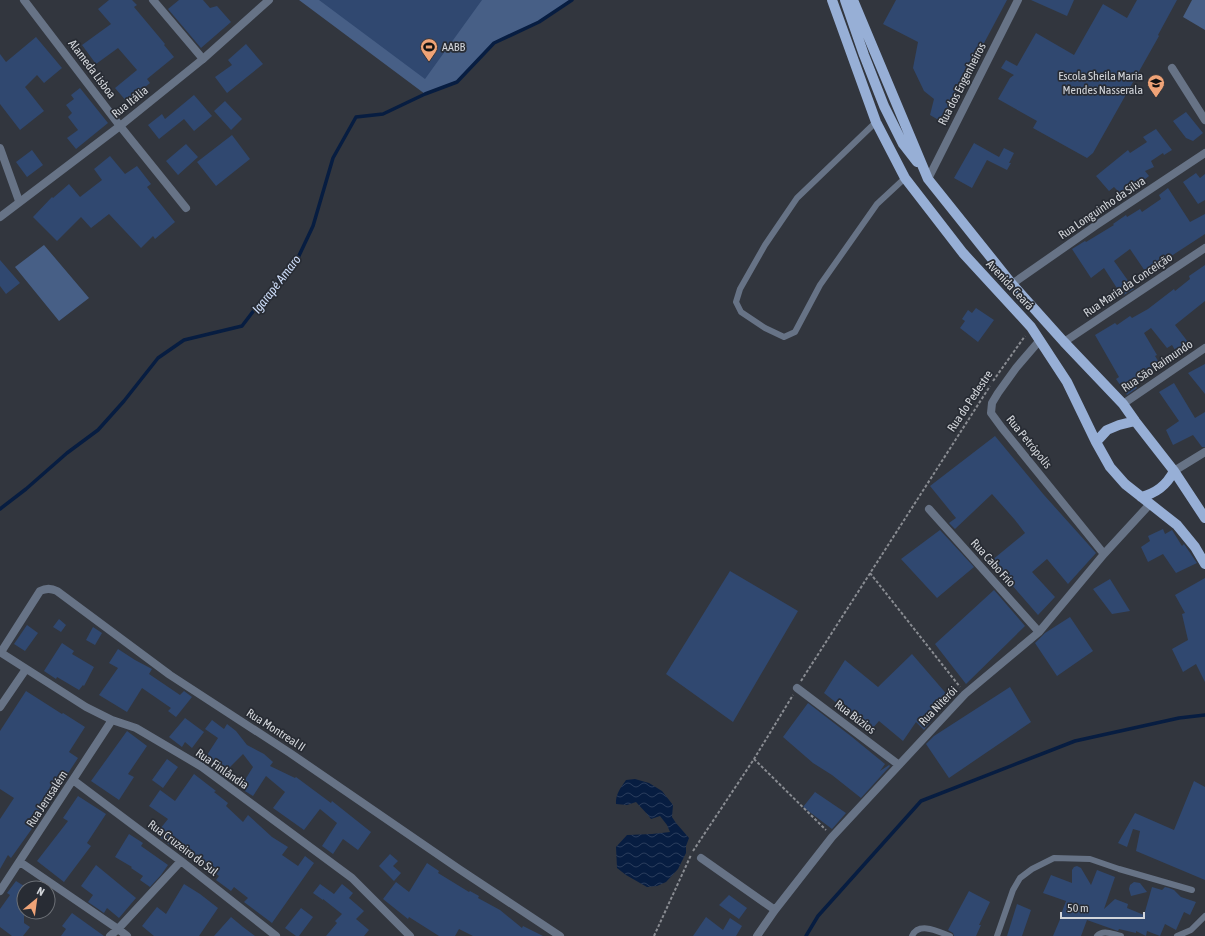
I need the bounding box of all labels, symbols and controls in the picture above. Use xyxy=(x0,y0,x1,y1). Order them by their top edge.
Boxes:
street label: Alameda Lisboa xyxy=(65,37,119,101)
sports icon: AABB xyxy=(419,37,439,62)
place label: AABB xyxy=(442,40,465,54)
street label: Rua dos Engenheiros xyxy=(935,40,989,128)
place label: Escola Sheila Maria Mendes Nasserala xyxy=(1058,69,1143,97)
school or university icon: Escola Sheila Maria Mendes Nasserala xyxy=(1146,73,1166,98)
street label: Rua Itália xyxy=(109,83,151,121)
street label: Rua Longuinho da Silva xyxy=(1056,174,1148,242)
street label: Rua Maria da Conceição xyxy=(1081,250,1175,320)
water label: Igarapé Amaro xyxy=(249,252,304,316)
street label: Avenida Ceará xyxy=(983,257,1037,313)
street label: Rua São Raimundo xyxy=(1119,337,1196,395)
street label: Rua do Pedestre xyxy=(944,368,996,434)
street label: Rua Petrópolis xyxy=(1003,413,1055,471)
street label: Rua Cabo Frio xyxy=(968,536,1018,590)
street label: Rua Niterói xyxy=(916,683,960,729)
street label: Rua Búzios xyxy=(832,697,878,737)
street label: Rua Montreal II xyxy=(244,706,308,754)
street label: Rua Finlândia xyxy=(193,746,251,792)
street label: Rua Jerusalém xyxy=(24,768,70,830)
street label: Rua Cruzeiro do Sul xyxy=(145,817,221,879)
north arrow xyxy=(16,880,56,920)
text: N xyxy=(35,884,47,898)
scale bar xyxy=(1061,894,1144,920)
text: 50 m xyxy=(1067,901,1089,915)

